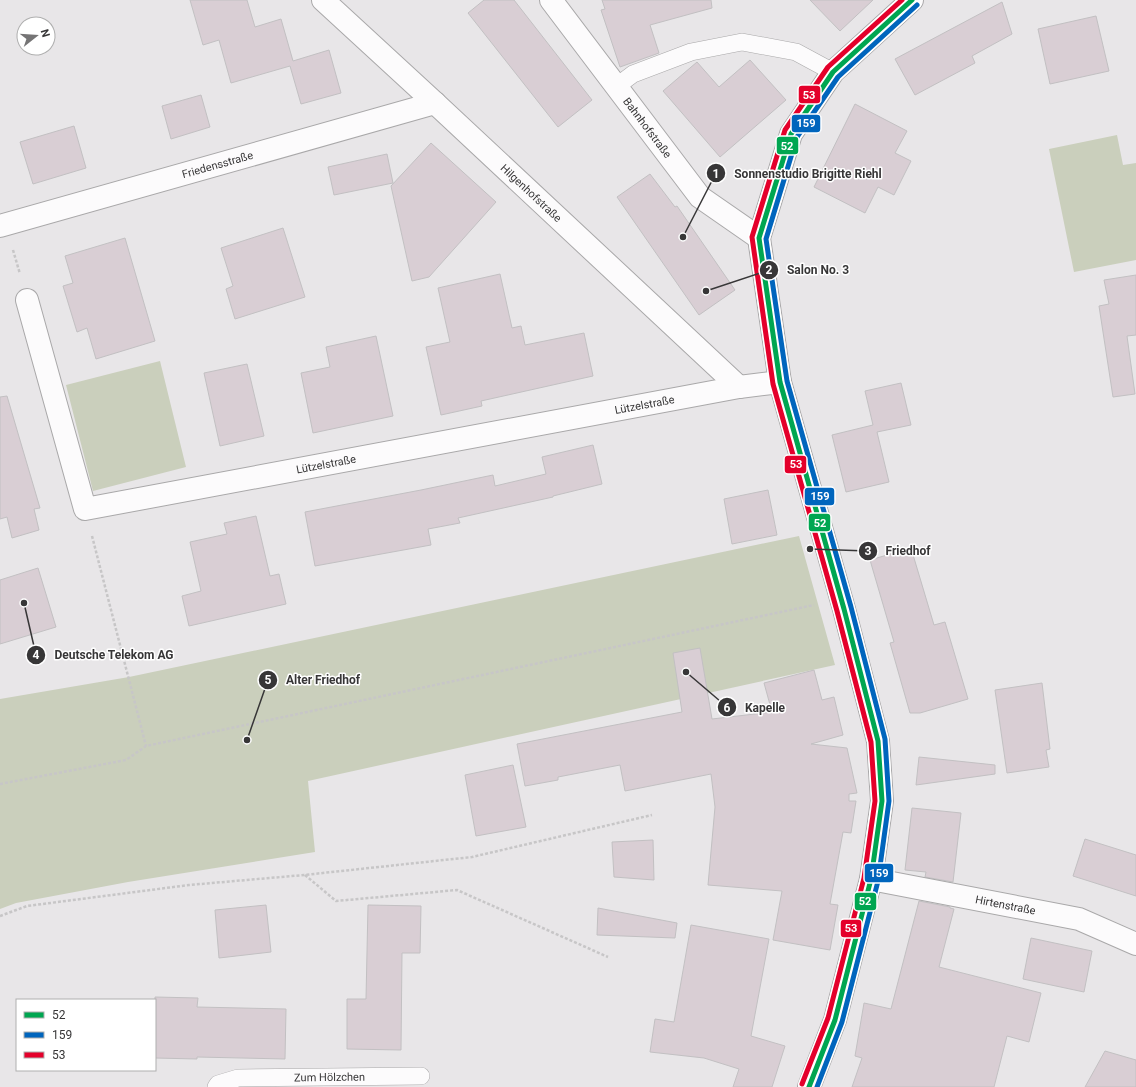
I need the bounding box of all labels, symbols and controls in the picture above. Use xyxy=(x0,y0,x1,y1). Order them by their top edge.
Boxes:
north arrow xyxy=(16,16,56,56)
text: N xyxy=(38,28,53,39)
line badge: 53 xyxy=(798,85,821,104)
text: 53 xyxy=(803,89,815,102)
street label: Bahnhofstraße xyxy=(620,95,674,161)
line badge: 159 xyxy=(791,114,821,133)
text: 159 xyxy=(797,117,815,130)
line badge: 52 xyxy=(776,136,799,155)
text: 52 xyxy=(781,140,793,153)
street label: Friedensstraße xyxy=(181,149,255,181)
callout: Sonnenstudio Brigitte Riehl xyxy=(706,161,890,185)
street label: Hilgenhofstraße xyxy=(498,162,564,225)
text: 1 xyxy=(713,167,719,181)
text: Sonnenstudio Brigitte Riehl xyxy=(734,167,882,181)
callout: Salon No. 3 xyxy=(759,258,857,282)
text: 2 xyxy=(766,263,773,277)
text: Salon No. 3 xyxy=(787,263,849,277)
street label: Lützelstraße xyxy=(614,393,676,417)
street label: Lützelstraße xyxy=(295,453,357,476)
line badge: 53 xyxy=(784,455,807,474)
text: 53 xyxy=(790,458,802,471)
line badge: 159 xyxy=(804,487,835,506)
text: 159 xyxy=(811,490,829,503)
line badge: 52 xyxy=(808,513,831,532)
text: 52 xyxy=(814,517,826,530)
callout: Friedhof xyxy=(858,539,939,563)
text: 3 xyxy=(865,544,872,558)
text: Friedhof xyxy=(885,544,931,558)
callout: Deutsche Telekom AG xyxy=(26,643,182,667)
text: 4 xyxy=(33,648,40,662)
text: Deutsche Telekom AG xyxy=(54,648,174,662)
callout: Alter Friedhof xyxy=(258,668,368,692)
text: 5 xyxy=(265,673,272,687)
text: Alter Friedhof xyxy=(286,673,361,687)
callout: Kapelle xyxy=(717,695,793,719)
text: 6 xyxy=(724,701,731,715)
text: Kapelle xyxy=(745,701,786,715)
line badge: 159 xyxy=(864,863,894,883)
text: 159 xyxy=(870,867,888,880)
line badge: 52 xyxy=(854,892,877,911)
street label: Hirtenstraße xyxy=(974,893,1037,918)
text: 52 xyxy=(859,895,871,908)
line badge: 53 xyxy=(840,919,862,938)
text: 53 xyxy=(845,922,857,935)
legend xyxy=(16,999,156,1071)
text: 52 xyxy=(52,1008,66,1022)
text: 159 xyxy=(52,1028,72,1042)
text: 53 xyxy=(52,1048,66,1062)
street label: Zum Hölzchen xyxy=(294,1071,365,1084)

